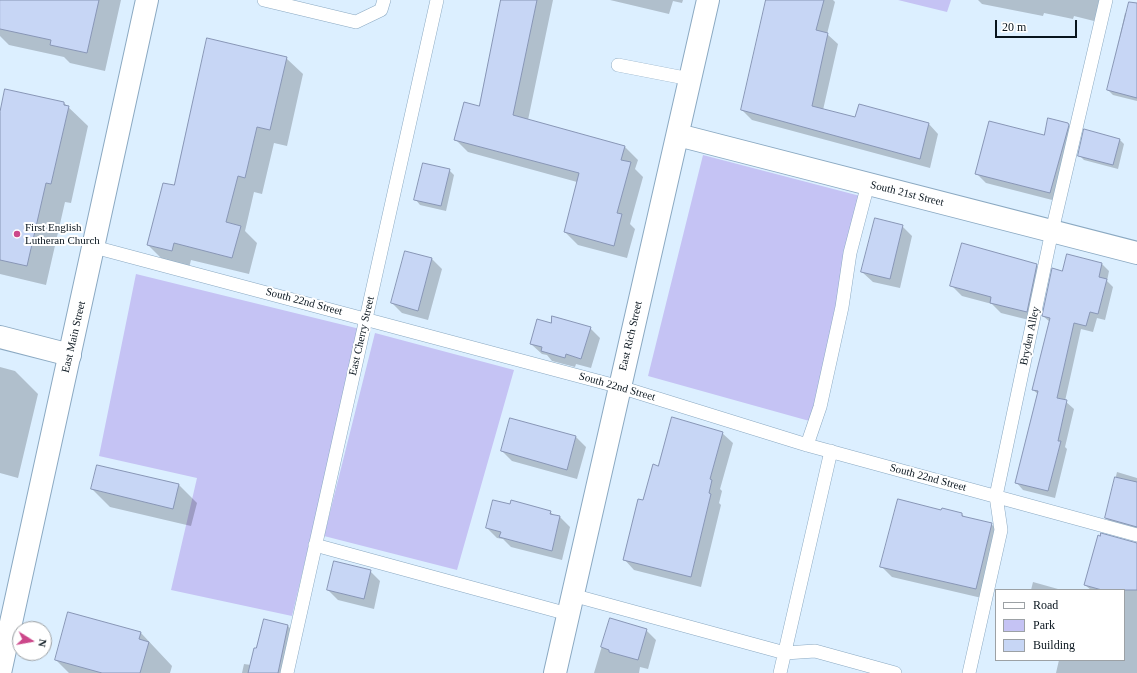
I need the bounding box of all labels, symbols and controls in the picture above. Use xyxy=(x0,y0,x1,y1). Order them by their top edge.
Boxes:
scale bar xyxy=(997,12,1079,38)
text: 20 m xyxy=(1002,20,1026,34)
street label: South 21st Street xyxy=(869,179,945,209)
place label: First English Lutheran Church xyxy=(25,221,100,247)
marker: First English Lutheran Church xyxy=(12,229,22,239)
street label: South 22nd Street xyxy=(264,285,344,319)
street label: East Cherry Street xyxy=(346,295,378,377)
street label: East Main Street xyxy=(59,300,89,374)
street label: East Rich Street xyxy=(617,300,645,372)
street label: Bryden Alley xyxy=(1017,305,1043,367)
street label: South 22nd Street xyxy=(577,370,657,404)
street label: South 22nd Street xyxy=(888,461,968,495)
legend xyxy=(995,589,1125,661)
text: Road xyxy=(1033,598,1058,612)
text: Park xyxy=(1033,618,1055,632)
north arrow xyxy=(12,621,52,661)
text: N xyxy=(36,638,49,648)
text: Building xyxy=(1033,638,1075,652)

